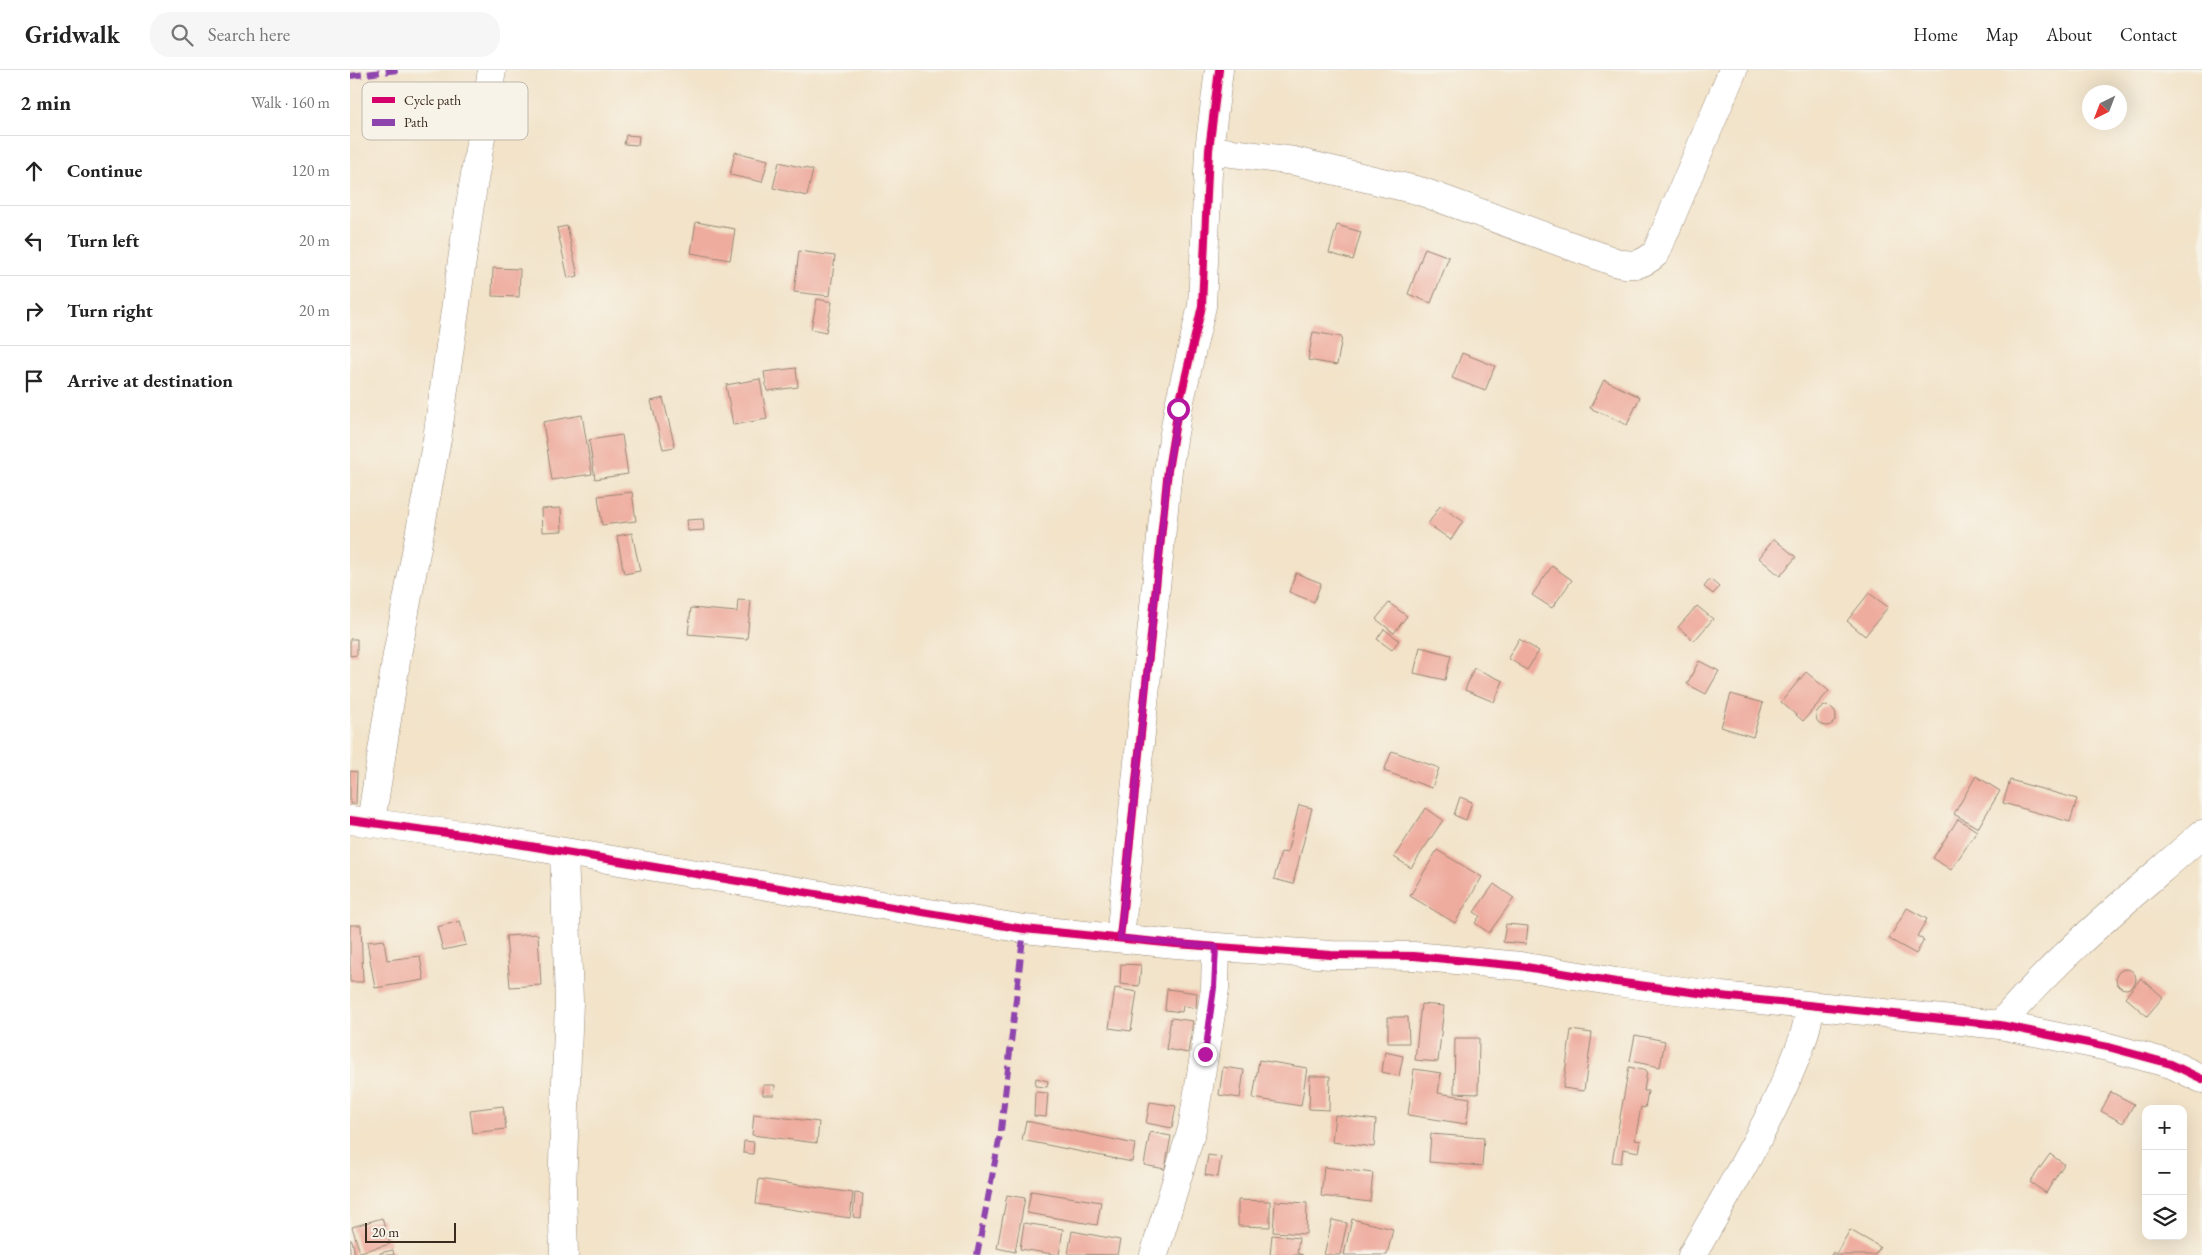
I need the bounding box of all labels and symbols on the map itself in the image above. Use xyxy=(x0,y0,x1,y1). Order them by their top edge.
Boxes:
legend xyxy=(362,82,528,140)
north arrow xyxy=(2082,85,2127,130)
text: Cycle path xyxy=(404,91,461,109)
text: Path xyxy=(404,113,428,131)
route start xyxy=(1167,398,1190,421)
route end xyxy=(1194,1043,1217,1066)
scale bar xyxy=(365,1220,456,1243)

